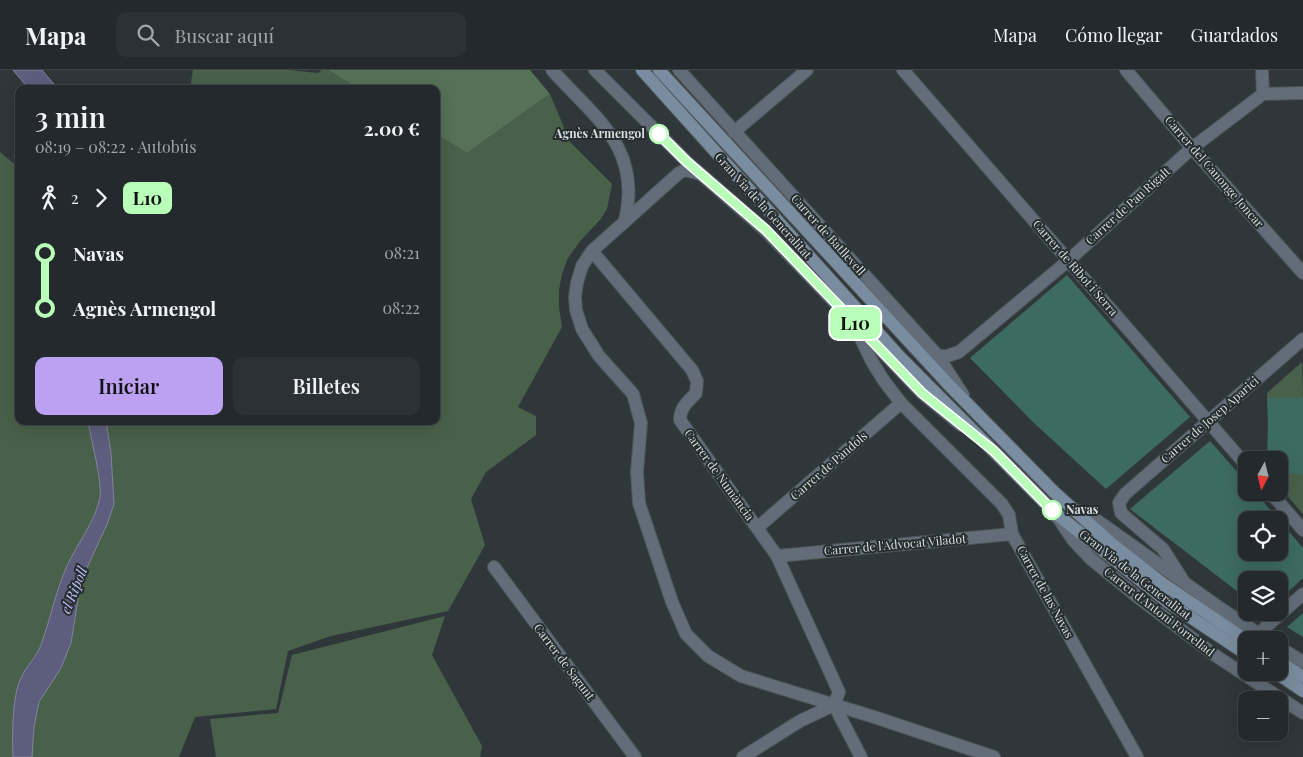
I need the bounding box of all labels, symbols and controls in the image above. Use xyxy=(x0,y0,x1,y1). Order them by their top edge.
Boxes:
search box xyxy=(116,12,466,57)
text: Mapa xyxy=(25,19,86,51)
icon: search xyxy=(134,21,162,49)
text: Buscar aquí xyxy=(174,22,274,48)
text: Mapa xyxy=(993,23,1037,47)
text: Cómo llegar xyxy=(1065,23,1162,47)
text: Guardados xyxy=(1190,23,1278,47)
text: 3 min xyxy=(35,98,106,135)
street label: Carrer del Canonge Joncar xyxy=(1162,112,1268,231)
text: 2.00 € xyxy=(364,115,420,141)
marker: Agnès Armengol xyxy=(649,124,669,144)
place label: Agnès Armengol xyxy=(554,125,645,141)
text: 08:19 – 08:22 · Autobús xyxy=(35,136,196,157)
street label: Gran Via de la Generalitat xyxy=(712,149,816,262)
street label: Carrer de Pau Rigalt xyxy=(1082,162,1174,248)
icon: walk xyxy=(35,184,63,212)
icon: forward xyxy=(87,184,115,212)
text: L10 xyxy=(133,186,162,210)
text: 2 xyxy=(71,187,79,208)
street label: Carrer de Batllevell xyxy=(788,190,870,279)
street label: Carrer de Ribot i Serra xyxy=(1030,216,1122,319)
text: Navas xyxy=(73,240,124,266)
text: 08:21 xyxy=(384,242,420,263)
text: Agnès Armengol xyxy=(73,295,216,321)
text: 08:22 xyxy=(382,297,420,318)
line badge: L10 xyxy=(826,307,884,339)
text: L10 xyxy=(840,311,870,335)
button: Iniciar xyxy=(35,357,223,415)
button: Billetes xyxy=(233,357,420,415)
street label: Carrer de Josep Aparici xyxy=(1157,372,1262,466)
street label: Carrer de Numància xyxy=(681,426,758,523)
street label: Carrer de Pàndols xyxy=(786,427,870,503)
north arrow xyxy=(1238,451,1288,501)
map controls xyxy=(1238,451,1288,741)
marker: Navas xyxy=(1042,500,1062,520)
place label: Navas xyxy=(1066,501,1099,517)
button: locate xyxy=(1238,511,1288,561)
street label: Gran Via de la Generalitat xyxy=(1077,526,1195,623)
street label: Carrer de l'Advocat Viladot xyxy=(823,530,967,558)
street label: Carrer de las Navas xyxy=(1014,542,1078,641)
water label: el Ripoll xyxy=(56,563,92,616)
street label: Carrer d'Antoni Forrellad xyxy=(1101,563,1218,659)
button: layers xyxy=(1238,571,1288,621)
street label: Carrer de Sagunt xyxy=(531,620,599,704)
button: + xyxy=(1238,631,1288,681)
button: − xyxy=(1238,691,1288,741)

